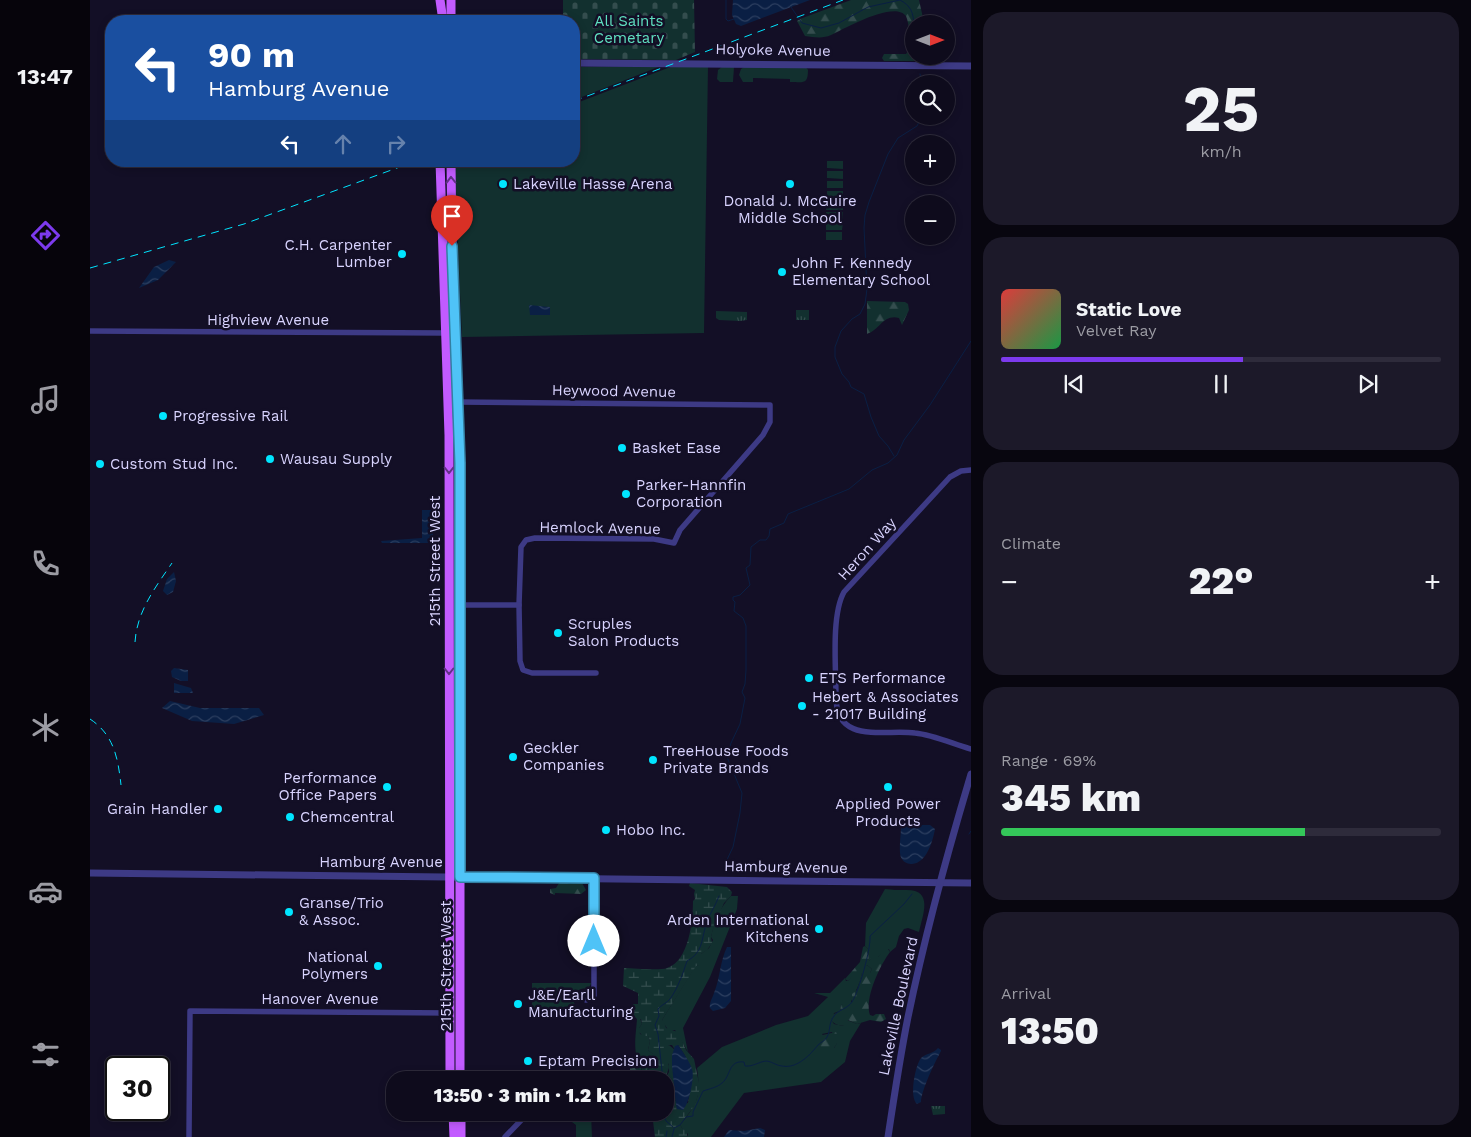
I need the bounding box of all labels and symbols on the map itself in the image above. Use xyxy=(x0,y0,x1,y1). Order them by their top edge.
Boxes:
park label: All Saints Cemetary xyxy=(594,12,664,47)
north arrow xyxy=(905,15,955,65)
street label: Holyoke Avenue xyxy=(715,40,831,60)
one-way arrow xyxy=(446,175,456,183)
place label: Lakeville Hasse Arena xyxy=(513,175,673,193)
marker: Lakeville Hasse Arena xyxy=(497,178,509,190)
marker: Donald J. McGuire Middle School xyxy=(784,178,796,190)
place label: Donald J. McGuire Middle School xyxy=(723,192,857,227)
pin xyxy=(431,195,473,246)
place label: C.H. Carpenter Lumber xyxy=(285,236,392,271)
marker: C.H. Carpenter Lumber xyxy=(396,248,408,260)
place label: John F. Kennedy Elementary School xyxy=(792,254,931,289)
marker: John F. Kennedy Elementary School xyxy=(776,266,788,278)
street label: Highview Avenue xyxy=(207,311,329,329)
street label: Heywood Avenue xyxy=(552,381,676,401)
place label: Progressive Rail xyxy=(173,407,288,425)
marker: Progressive Rail xyxy=(157,410,169,422)
place label: Basket Ease xyxy=(632,439,721,457)
marker: Basket Ease xyxy=(616,442,628,454)
place label: Wausau Supply xyxy=(280,450,392,468)
marker: Wausau Supply xyxy=(264,453,276,465)
place label: Custom Stud Inc. xyxy=(110,455,238,473)
marker: Custom Stud Inc. xyxy=(94,458,106,470)
one-way arrow xyxy=(444,466,454,474)
place label: Parker-Hannfin Corporation xyxy=(636,476,746,511)
marker: Parker-Hannfin Corporation xyxy=(620,488,632,500)
street label: 215th Street West xyxy=(426,495,444,626)
street label: Heron Way xyxy=(834,514,900,584)
street label: Hemlock Avenue xyxy=(539,518,661,538)
place label: Scruples Salon Products xyxy=(568,615,679,650)
marker: Scruples Salon Products xyxy=(552,627,564,639)
one-way arrow xyxy=(444,668,454,675)
place label: ETS Performance xyxy=(819,669,946,687)
marker: ETS Performance xyxy=(803,672,815,684)
place label: Hebert & Associates - 21017 Building xyxy=(812,688,959,723)
marker: Hebert & Associates - 21017 Building xyxy=(796,700,808,712)
place label: Geckler Companies xyxy=(523,739,604,774)
place label: TreeHouse Foods Private Brands xyxy=(663,742,789,777)
marker: Geckler Companies xyxy=(507,751,519,763)
marker: TreeHouse Foods Private Brands xyxy=(647,754,659,766)
place label: Performance Office Papers xyxy=(278,769,377,804)
marker: Performance Office Papers xyxy=(381,781,393,793)
marker: Applied Power Products xyxy=(882,781,894,793)
place label: Applied Power Products xyxy=(835,795,941,830)
place label: Grain Handler xyxy=(107,800,208,818)
marker: Grain Handler xyxy=(212,803,224,815)
place label: Chemcentral xyxy=(300,808,394,826)
marker: Chemcentral xyxy=(284,811,296,823)
place label: Hobo Inc. xyxy=(616,821,685,839)
marker: Hobo Inc. xyxy=(600,824,612,836)
street label: Hamburg Avenue xyxy=(319,853,443,871)
street label: Hamburg Avenue xyxy=(724,857,848,877)
place label: Granse/Trio & Assoc. xyxy=(299,894,384,929)
street label: 215th Street West xyxy=(437,900,455,1031)
marker: Granse/Trio & Assoc. xyxy=(283,906,295,918)
place label: Arden International Kitchens xyxy=(667,911,809,946)
position arrow xyxy=(567,914,619,966)
marker: Arden International Kitchens xyxy=(813,923,825,935)
street label: Lakeville Boulevard xyxy=(875,935,921,1077)
place label: National Polymers xyxy=(301,948,368,983)
marker: National Polymers xyxy=(372,960,384,972)
place label: J&E/Earll Manufacturing xyxy=(528,986,633,1021)
street label: Hanover Avenue xyxy=(261,990,379,1008)
marker: J&E/Earll Manufacturing xyxy=(512,998,524,1010)
place label: Eptam Precision xyxy=(538,1052,657,1070)
marker: Eptam Precision xyxy=(522,1055,534,1067)
speed limit sign: 30 xyxy=(105,1056,170,1121)

